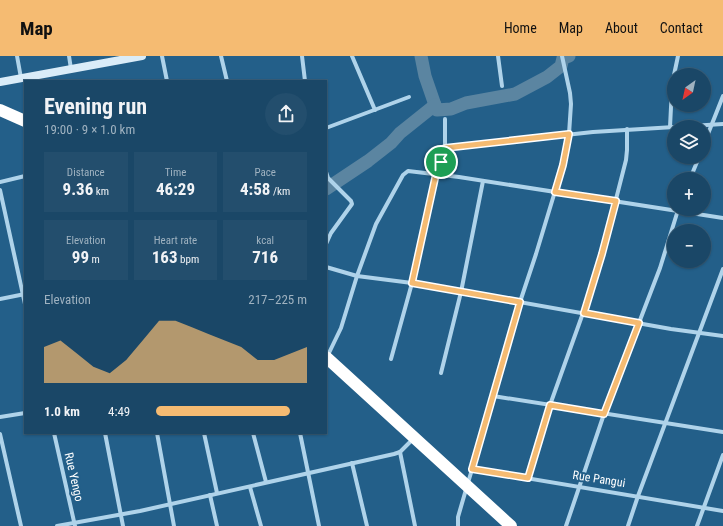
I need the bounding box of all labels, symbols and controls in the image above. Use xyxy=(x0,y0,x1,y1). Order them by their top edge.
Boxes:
text: Map xyxy=(20,17,53,40)
text: Home xyxy=(504,20,537,36)
text: Map xyxy=(559,20,583,36)
text: About xyxy=(605,20,638,36)
text: Contact xyxy=(660,20,703,36)
north arrow xyxy=(667,68,711,112)
map controls xyxy=(667,68,711,268)
button: share xyxy=(265,93,307,135)
text: Evening run xyxy=(44,94,147,119)
button: layers xyxy=(667,120,711,164)
text: 19:00 · 9 × 1.0 km xyxy=(44,122,135,137)
pin xyxy=(424,145,458,179)
icon: arrive xyxy=(430,151,452,173)
text: Distance xyxy=(67,166,105,179)
text: Time xyxy=(165,166,186,179)
text: Pace xyxy=(254,166,276,179)
button: + xyxy=(667,172,711,216)
text: 9.36 xyxy=(63,179,93,199)
text: 46:29 xyxy=(156,179,195,199)
text: 4:58 xyxy=(240,179,270,199)
text: km xyxy=(93,185,109,198)
text: /km xyxy=(270,185,290,198)
button: − xyxy=(667,224,711,268)
text: Elevation xyxy=(66,234,106,247)
text: Heart rate xyxy=(154,234,197,247)
text: kcal xyxy=(256,234,274,247)
text: 99 xyxy=(72,247,89,267)
text: 163 xyxy=(152,247,178,267)
text: 716 xyxy=(252,247,278,267)
text: m xyxy=(89,253,100,266)
text: bpm xyxy=(178,253,199,266)
text: Elevation xyxy=(44,292,91,307)
text: 217–225 m xyxy=(248,292,307,307)
text: 1.0 km xyxy=(44,404,80,419)
text: 4:49 xyxy=(108,404,130,419)
street label: Rue Yengo xyxy=(62,451,86,503)
street label: Rue Pangui xyxy=(572,468,626,490)

